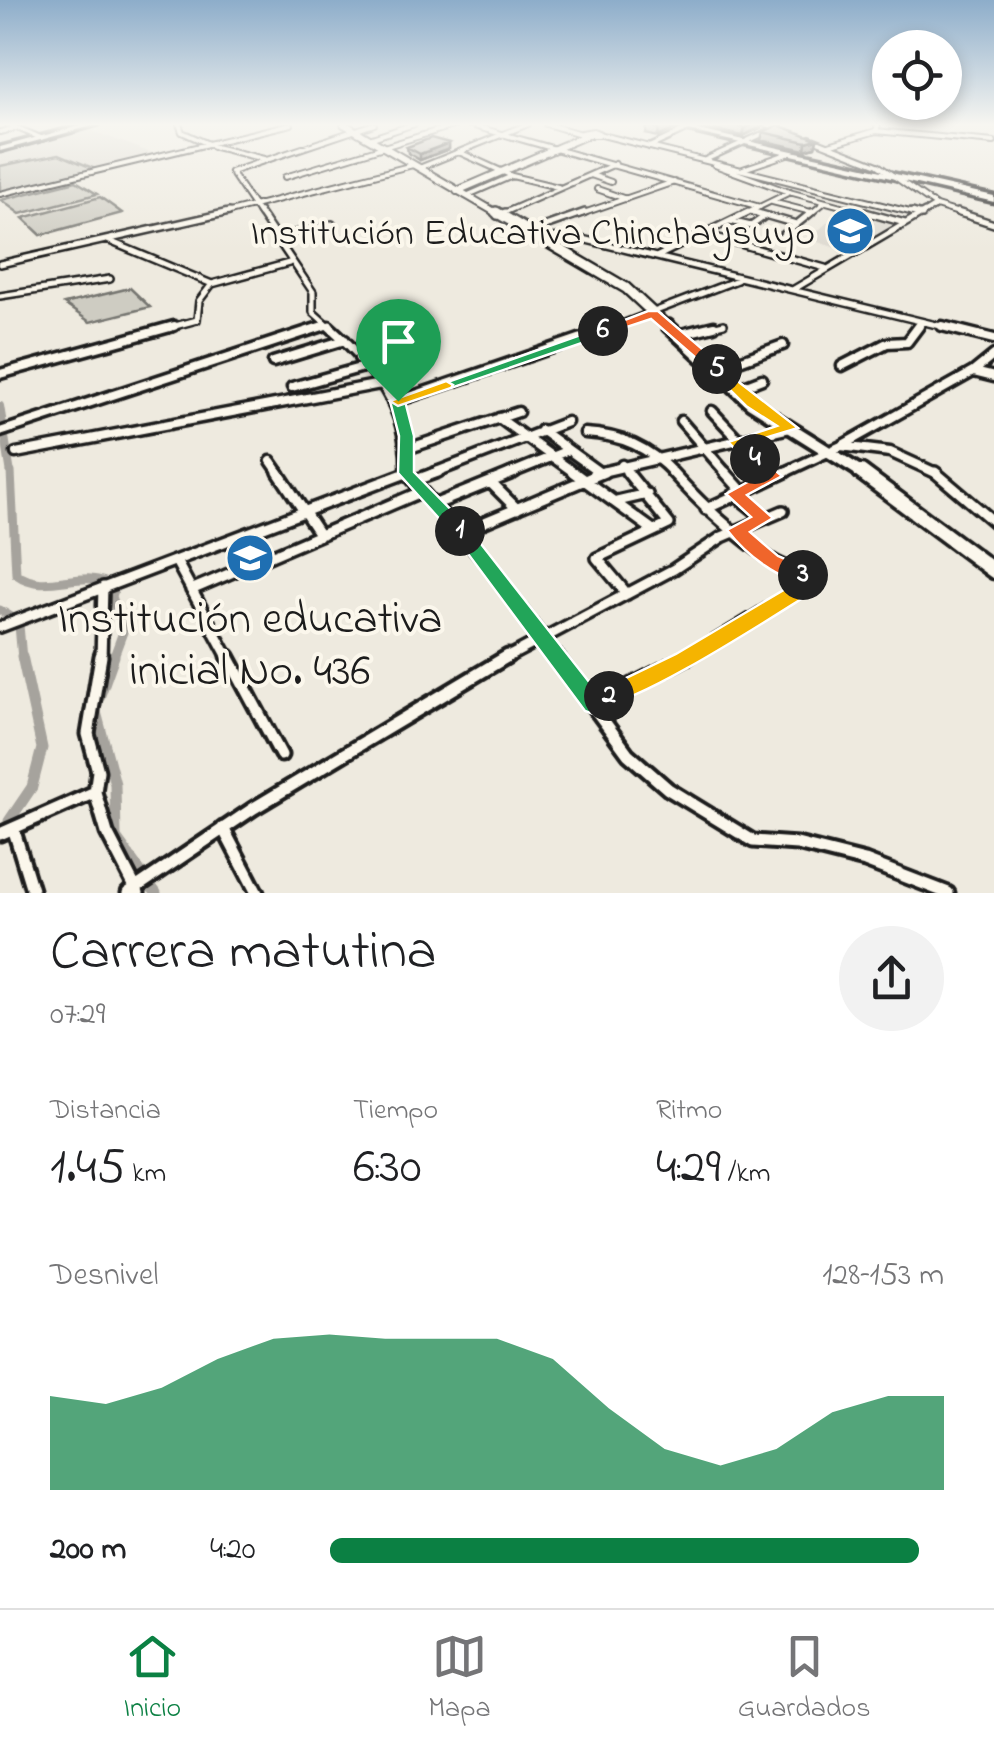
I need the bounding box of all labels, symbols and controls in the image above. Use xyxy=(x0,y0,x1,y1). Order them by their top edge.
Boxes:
map controls xyxy=(872,30,962,120)
button: locate xyxy=(872,30,962,120)
school or university icon: Institución Educativa Chinchaysuyo xyxy=(824,205,876,257)
place label: Institución Educativa Chinchaysuyo xyxy=(251,207,815,263)
pin xyxy=(356,299,441,402)
pin: 6 xyxy=(578,306,628,356)
text: 6 xyxy=(597,310,609,351)
icon: arrive xyxy=(371,314,426,369)
pin: 5 xyxy=(692,344,742,394)
text: 5 xyxy=(709,348,725,389)
pin: 4 xyxy=(730,434,780,484)
text: 4 xyxy=(749,438,761,479)
pin: 1 xyxy=(435,506,485,556)
text: 1 xyxy=(456,510,464,551)
school or university icon: Institución educativa inicial No. 436 xyxy=(224,532,276,584)
pin: 3 xyxy=(778,550,828,600)
text: 3 xyxy=(797,554,809,595)
place label: Institución educativa inicial No. 436 xyxy=(58,588,442,706)
pin: 2 xyxy=(584,671,634,721)
text: 2 xyxy=(602,675,616,716)
text: Carrera matutina xyxy=(50,914,437,994)
button: share xyxy=(839,926,944,1031)
text: 07:29 xyxy=(50,992,105,1039)
text: Distancia xyxy=(50,1091,161,1132)
text: Tiempo xyxy=(353,1091,438,1132)
text: Ritmo xyxy=(656,1091,722,1132)
text: 1.45 xyxy=(50,1132,125,1205)
text: 6:30 xyxy=(353,1132,422,1205)
text: 4:29 xyxy=(656,1132,721,1205)
text: km xyxy=(125,1154,166,1195)
text: /km xyxy=(721,1154,770,1195)
text: Desnivel xyxy=(50,1253,159,1300)
text: 128–153 m xyxy=(822,1253,944,1300)
text: 200 m xyxy=(50,1527,126,1574)
text: 4:20 xyxy=(210,1527,256,1574)
tab: Inicio xyxy=(124,1629,181,1730)
tab: Mapa xyxy=(428,1629,491,1730)
tab: Guardados xyxy=(738,1629,870,1730)

